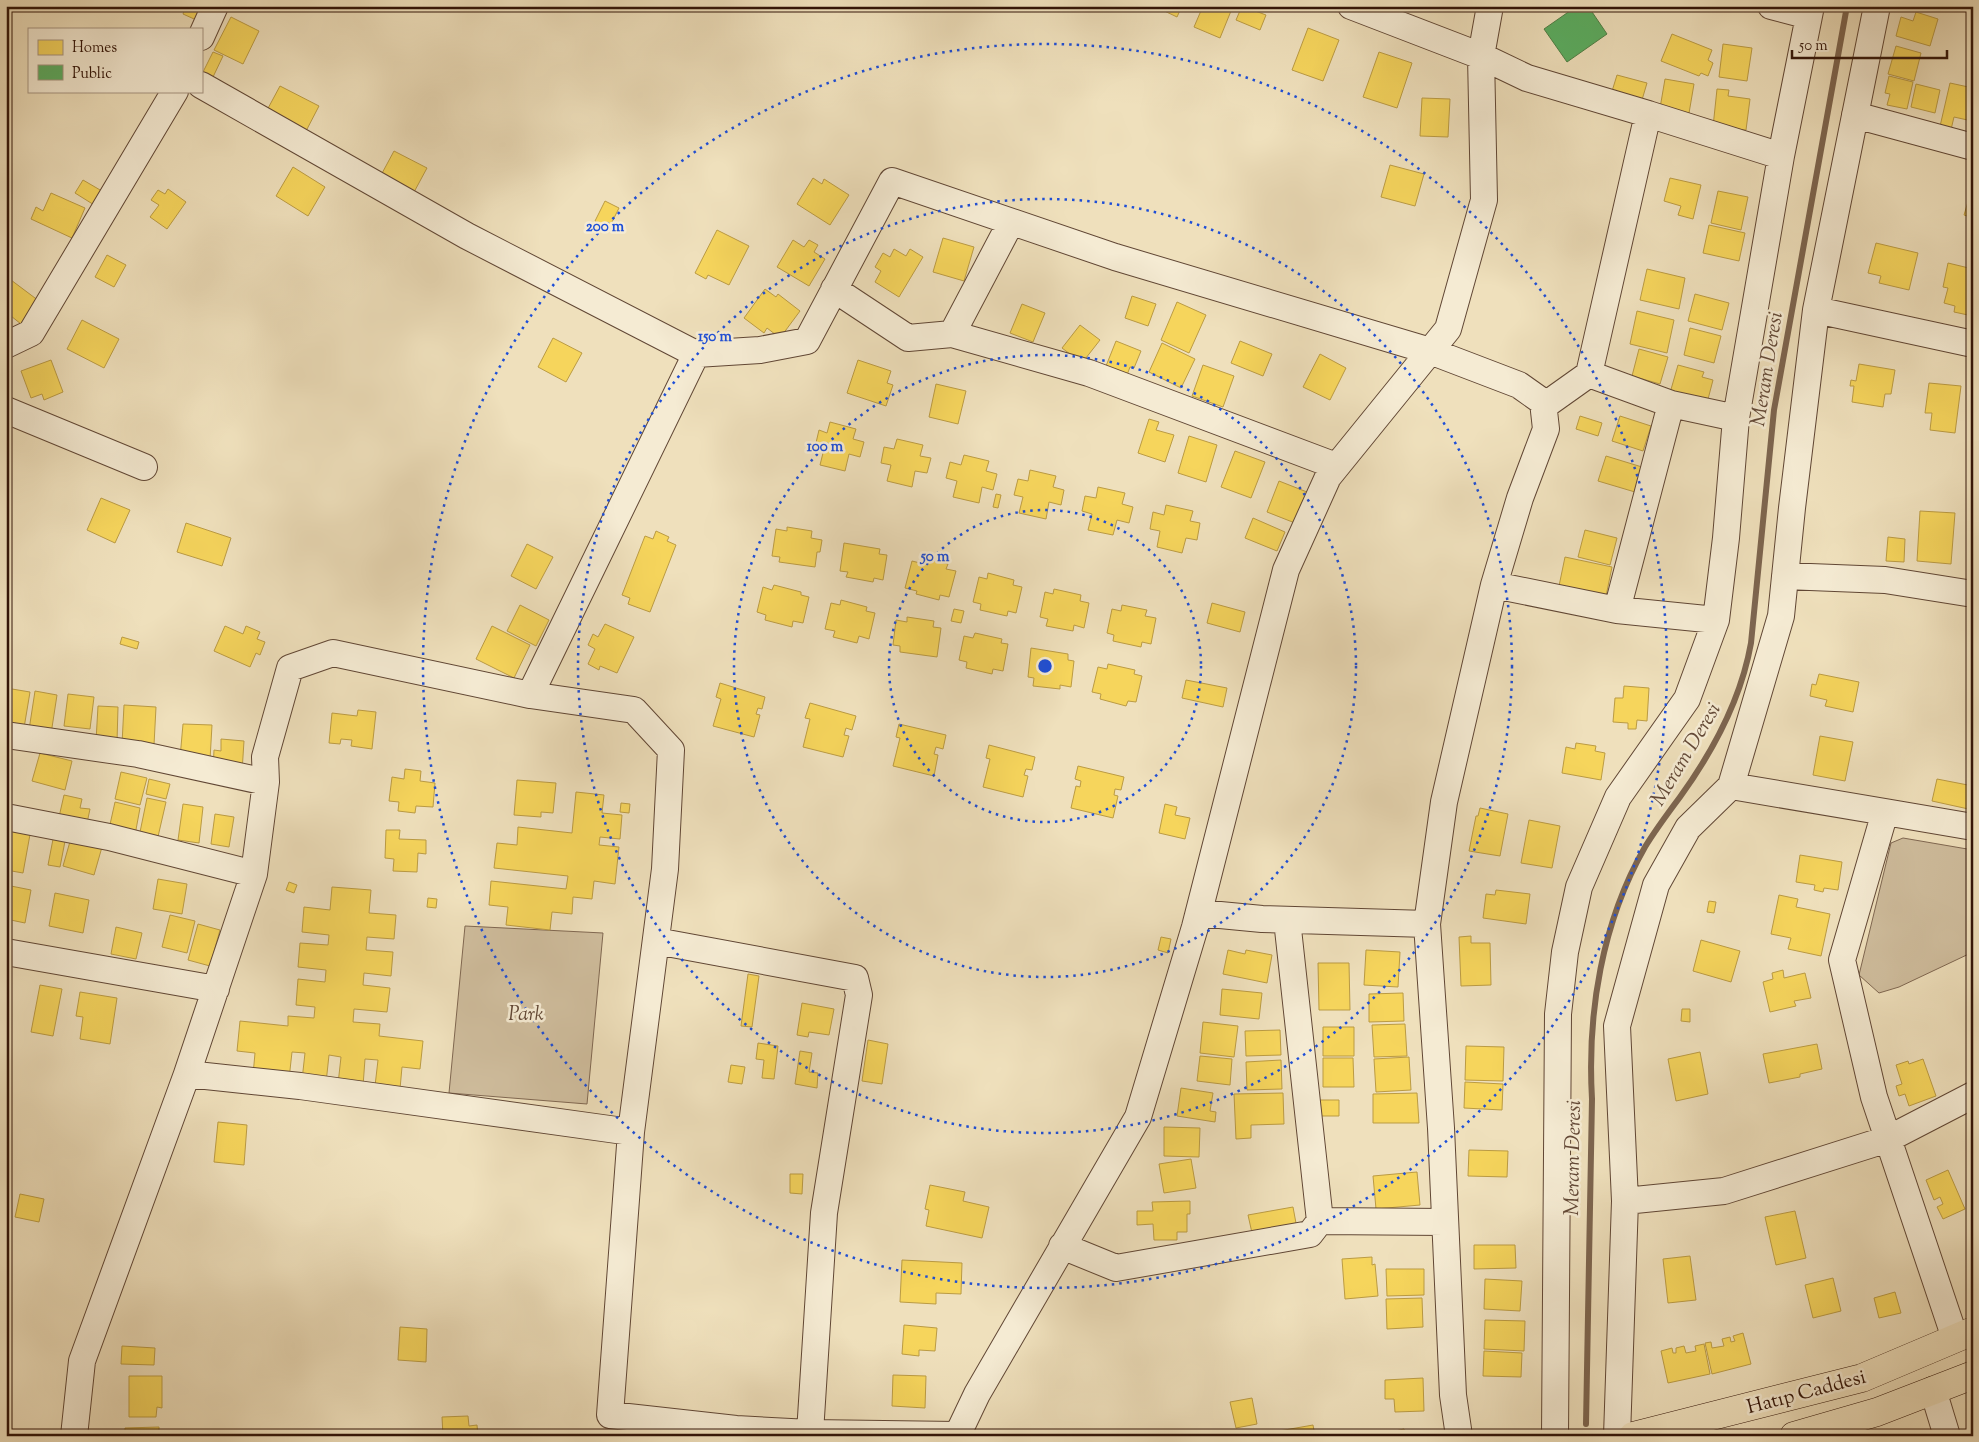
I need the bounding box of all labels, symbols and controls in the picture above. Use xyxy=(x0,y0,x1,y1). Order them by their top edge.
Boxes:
legend xyxy=(28,28,202,92)
scale bar xyxy=(1792,28,1946,60)
text: 50 m xyxy=(1798,36,1828,57)
text: Homes xyxy=(72,38,117,59)
text: Public xyxy=(72,64,112,85)
text: 200 m xyxy=(586,217,625,238)
water label: Meram Deresi xyxy=(1744,310,1792,429)
text: 150 m xyxy=(698,327,732,348)
text: 100 m xyxy=(807,437,844,458)
text: 50 m xyxy=(920,547,950,568)
centre of rings xyxy=(1036,657,1054,675)
water label: Meram Deresi xyxy=(1644,698,1729,812)
park label: Park xyxy=(508,1001,544,1030)
water label: Meram Deresi xyxy=(1558,1100,1590,1216)
street label: Hatıp Caddesi xyxy=(1744,1363,1870,1423)

